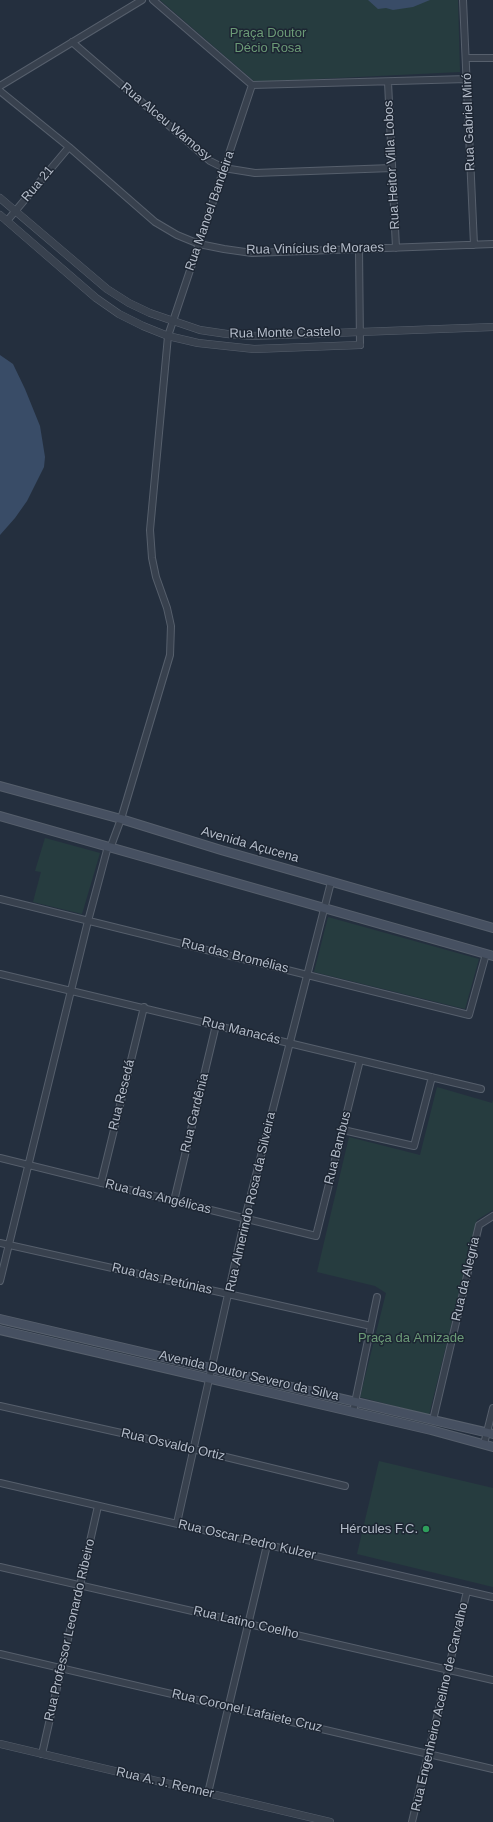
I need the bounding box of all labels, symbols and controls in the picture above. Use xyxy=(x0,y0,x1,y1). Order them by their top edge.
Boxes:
park label: Praça Doutor Décio Rosa xyxy=(230,25,306,56)
street label: Rua Gabriel Miró xyxy=(459,73,479,171)
street label: Rua Alceu Wamosy xyxy=(117,79,215,165)
street label: Rua Heitor Villa Lobos xyxy=(381,100,403,230)
street label: Rua Manoel Bandeira xyxy=(182,149,238,273)
street label: Rua 21 xyxy=(19,163,57,205)
street label: Rua Vinícius de Moraes xyxy=(246,240,384,258)
street label: Rua Monte Castelo xyxy=(229,324,341,342)
street label: Avenida Açucena xyxy=(199,824,301,866)
street label: Rua das Bromélias xyxy=(180,935,290,977)
street label: Rua Manacás xyxy=(200,1014,282,1048)
street label: Rua Resedá xyxy=(106,1058,138,1132)
street label: Rua Gardênia xyxy=(178,1072,212,1154)
street label: Rua Almerindo Rosa da Silveira xyxy=(223,1110,279,1294)
street label: Rua Bambus xyxy=(321,1110,355,1186)
street label: Rua das Angélicas xyxy=(104,1176,212,1218)
street label: Rua da Alegria xyxy=(449,1235,483,1323)
street label: Rua das Petúnias xyxy=(110,1260,214,1298)
park label: Praça da Amizade xyxy=(358,1330,464,1346)
street label: Avenida Doutor Severo da Silva xyxy=(158,1348,340,1404)
street label: Rua Osvaldo Ortiz xyxy=(120,1425,226,1465)
street label: Rua Oscar Pedro Kulzer xyxy=(177,1517,317,1563)
place label: Hércules F.C. xyxy=(340,1521,418,1537)
marker: Hércules F.C. xyxy=(421,1524,431,1534)
street label: Rua Professor Leonardo Ribeiro xyxy=(41,1537,99,1723)
street label: Rua Engenheiro Acelino de Carvalho xyxy=(408,1601,472,1813)
street label: Rua Latino Coelho xyxy=(192,1603,300,1643)
street label: Rua Coronel Lafaiete Cruz xyxy=(170,1686,324,1736)
street label: Rua A. J. Renner xyxy=(115,1764,215,1802)

